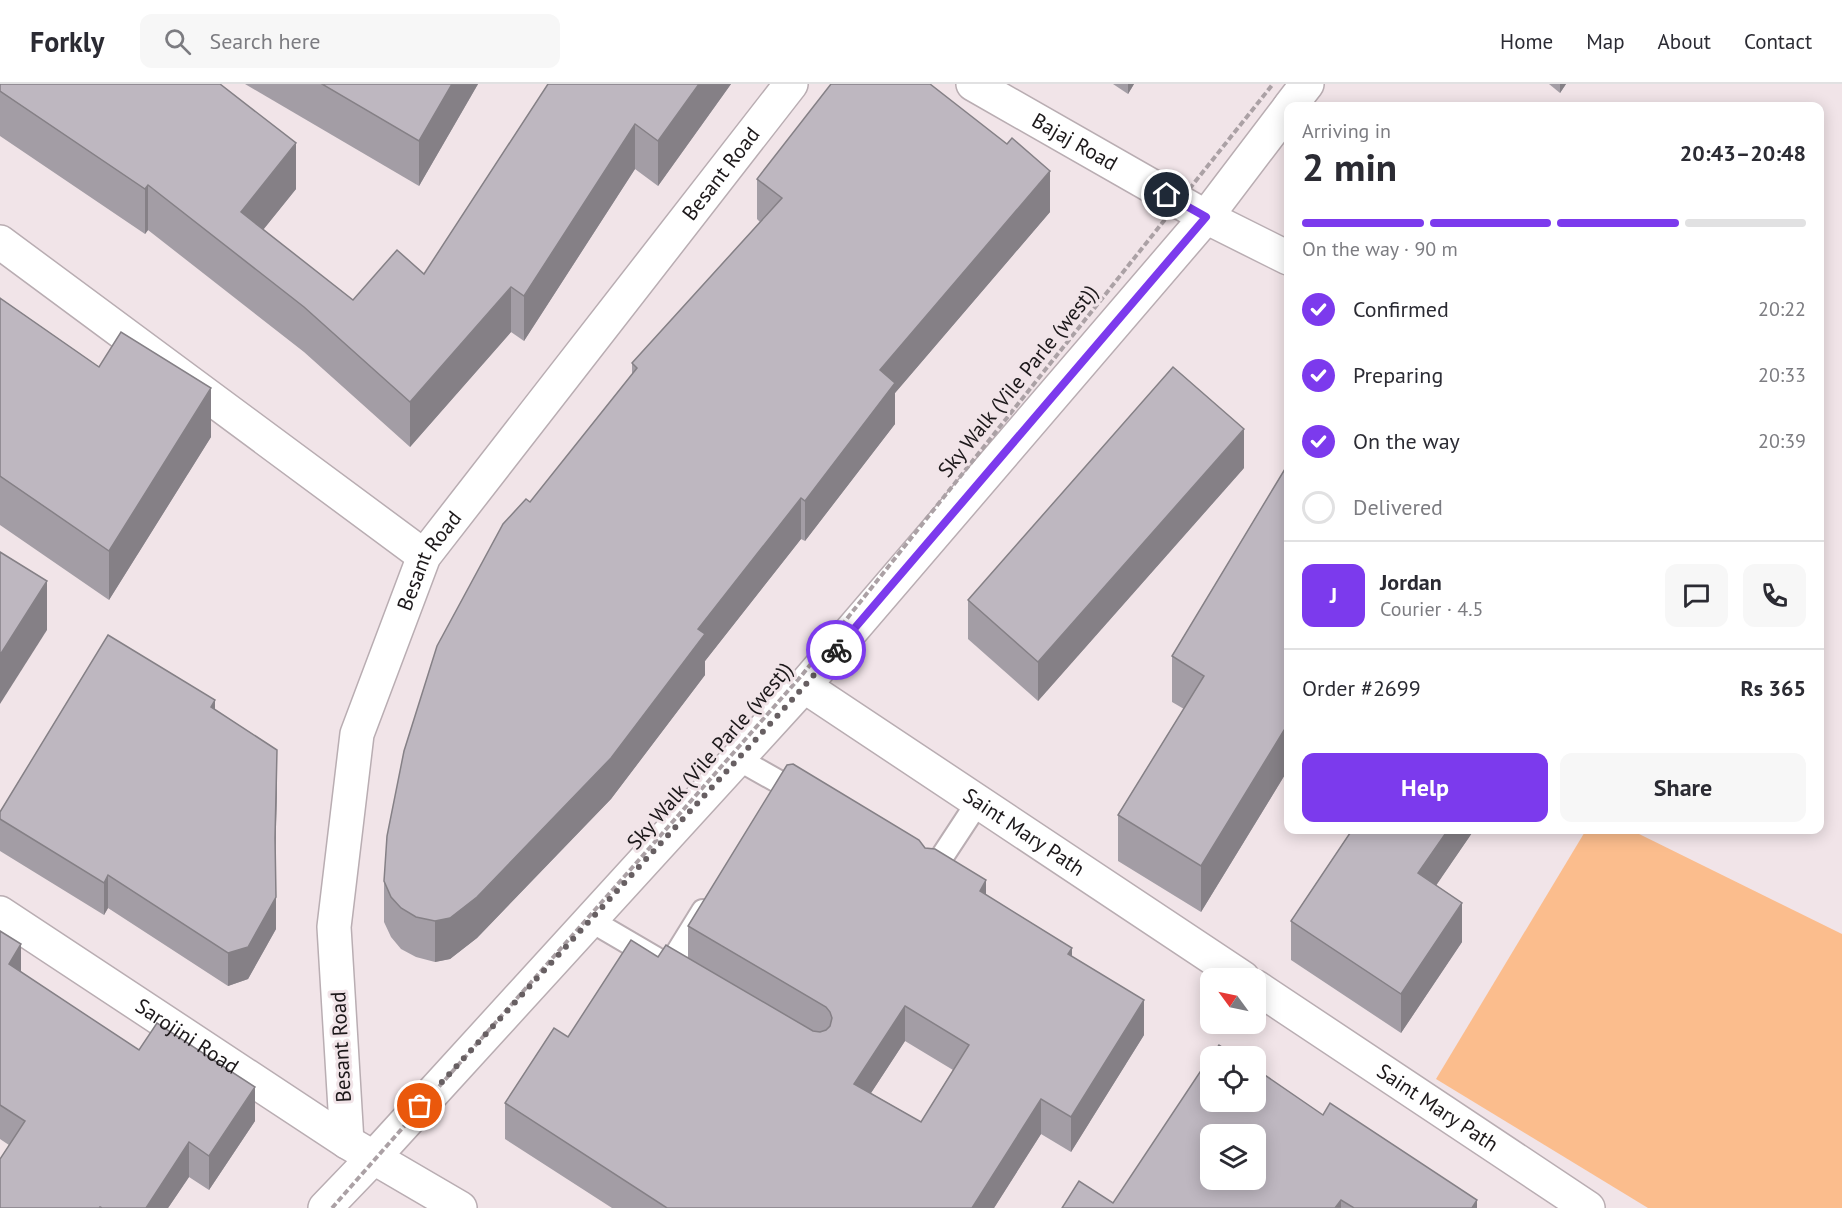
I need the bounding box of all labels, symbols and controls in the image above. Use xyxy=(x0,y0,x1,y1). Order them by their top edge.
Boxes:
search box xyxy=(140,14,560,68)
text: Forkly xyxy=(30,23,104,60)
icon: search xyxy=(161,25,194,58)
text: Search here xyxy=(209,27,320,55)
text: Home xyxy=(1500,28,1553,55)
text: Map xyxy=(1586,28,1625,55)
text: About xyxy=(1658,28,1711,55)
text: Contact xyxy=(1744,28,1812,55)
street label: Bajaj Road xyxy=(1027,106,1123,177)
text: Arriving in xyxy=(1302,118,1391,144)
street label: Besant Road xyxy=(676,121,765,226)
text: 20:43–20:48 xyxy=(1680,139,1806,167)
text: 2 min xyxy=(1302,141,1397,192)
pin xyxy=(1141,169,1192,220)
icon: home xyxy=(1150,178,1183,211)
text: On the way · 90 m xyxy=(1302,236,1458,262)
street label: Sky Walk (Vile Parle (west)) xyxy=(932,279,1104,482)
icon: check xyxy=(1302,293,1335,326)
text: Confirmed xyxy=(1353,295,1449,323)
text: 20:22 xyxy=(1758,296,1806,322)
icon: check xyxy=(1302,359,1335,392)
text: Preparing xyxy=(1353,361,1443,389)
text: 20:33 xyxy=(1758,362,1806,388)
icon: check xyxy=(1302,425,1335,458)
text: On the way xyxy=(1353,427,1460,455)
text: 20:39 xyxy=(1758,428,1806,454)
text: Delivered xyxy=(1353,493,1443,521)
street label: Besant Road xyxy=(391,505,467,614)
button: chat xyxy=(1665,564,1728,627)
button: phone xyxy=(1743,564,1806,627)
text: Jordan xyxy=(1380,568,1442,596)
text: J xyxy=(1330,581,1337,609)
text: Courier · 4.5 xyxy=(1380,596,1483,622)
courier xyxy=(806,620,866,680)
icon: bike xyxy=(820,634,853,667)
street label: Sky Walk (Vile Parle (west)) xyxy=(621,656,799,855)
text: Order #2699 xyxy=(1302,674,1421,702)
text: Rs 365 xyxy=(1740,674,1806,702)
button: Help xyxy=(1302,753,1548,822)
button: Share xyxy=(1560,753,1806,822)
street label: Saint Mary Path xyxy=(958,782,1090,882)
north arrow xyxy=(1200,968,1266,1034)
map controls xyxy=(1200,968,1266,1190)
street label: Besant Road xyxy=(324,991,357,1103)
street label: Sarojini Road xyxy=(130,992,244,1080)
button: locate xyxy=(1200,1046,1266,1112)
street label: Saint Mary Path xyxy=(1372,1057,1504,1158)
pin xyxy=(394,1080,445,1131)
icon: bag xyxy=(403,1089,436,1122)
button: layers xyxy=(1200,1124,1266,1190)

